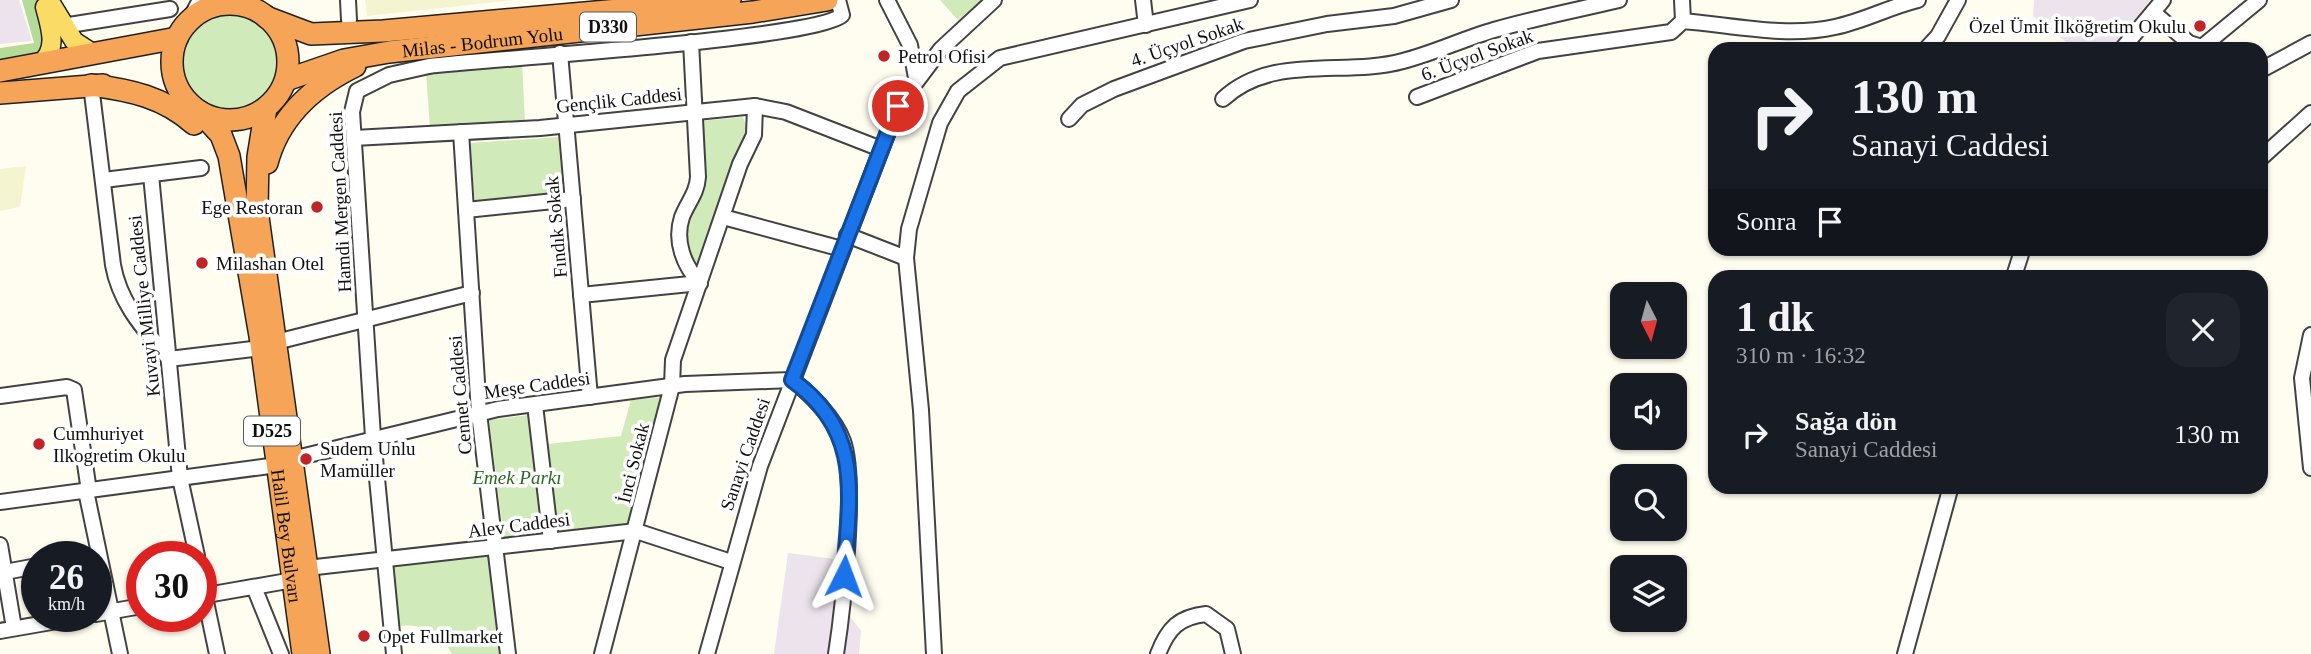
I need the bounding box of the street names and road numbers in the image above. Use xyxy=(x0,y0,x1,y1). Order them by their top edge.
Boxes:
road number: D330 xyxy=(580,12,636,42)
street label: 4. Üçyol Sokak xyxy=(1128,13,1247,71)
street label: Milas - Bodrum Yolu xyxy=(401,22,564,61)
street label: 6. Üçyol Sokak xyxy=(1418,25,1536,85)
street label: Gençlik Caddesi xyxy=(555,83,683,117)
street label: Hamdi Mergen Caddesi xyxy=(325,111,355,293)
street label: Fındık Sokak xyxy=(541,175,571,279)
street label: Kuvayi Milliye Caddesi xyxy=(124,214,164,398)
street label: Cennet Caddesi xyxy=(444,334,476,456)
street label: Meşe Caddesi xyxy=(482,367,592,403)
street label: Sanayi Caddesi xyxy=(716,395,774,513)
road number: D525 xyxy=(244,416,300,446)
street label: İnci Sokak xyxy=(613,420,653,505)
street label: Halil Bey Bulvarı xyxy=(268,468,306,604)
street label: Alev Caddesi xyxy=(467,508,571,542)

